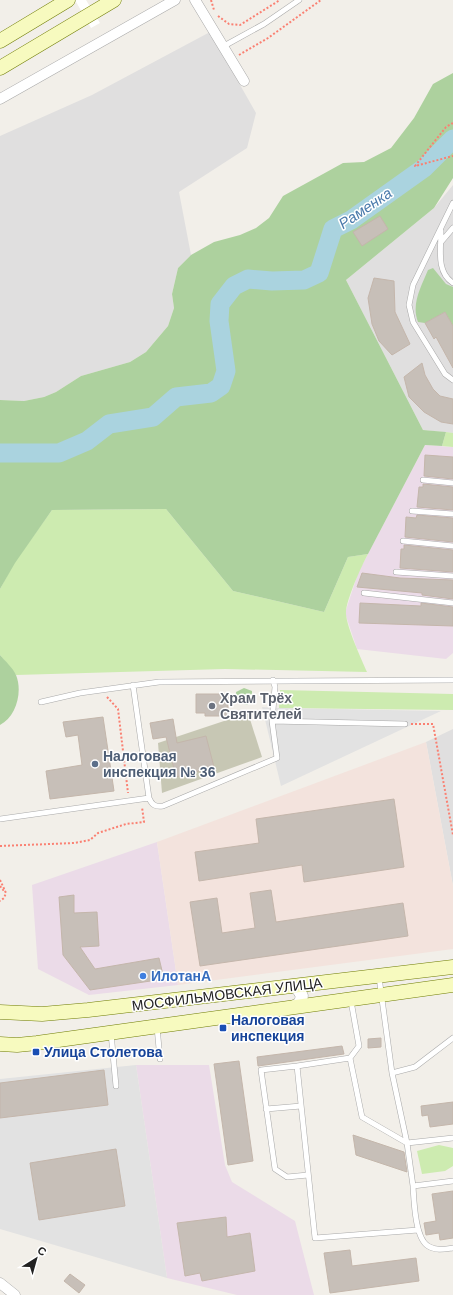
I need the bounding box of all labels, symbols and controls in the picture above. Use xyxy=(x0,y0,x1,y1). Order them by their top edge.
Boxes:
water label: Раменка xyxy=(335,184,395,232)
place label: Храм Трёх Святителей xyxy=(220,690,302,722)
marker: Храм Трёх Святителей xyxy=(207,701,217,711)
place label: Налоговая инспекция № 36 xyxy=(103,748,216,780)
marker: Налоговая инспекция № 36 xyxy=(90,759,100,769)
place label: ИлотанА xyxy=(151,968,211,984)
marker: ИлотанА xyxy=(138,971,148,981)
street label: МОСФИЛЬМОВСКАЯ УЛИЦА xyxy=(131,974,324,1014)
place label: Налоговая инспекция xyxy=(231,1012,305,1044)
marker: Налоговая инспекция xyxy=(218,1023,228,1033)
place label: Улица Столетова xyxy=(44,1044,163,1060)
marker: Улица Столетова xyxy=(31,1047,41,1057)
north arrow xyxy=(16,1239,56,1279)
text: С xyxy=(35,1244,49,1258)

